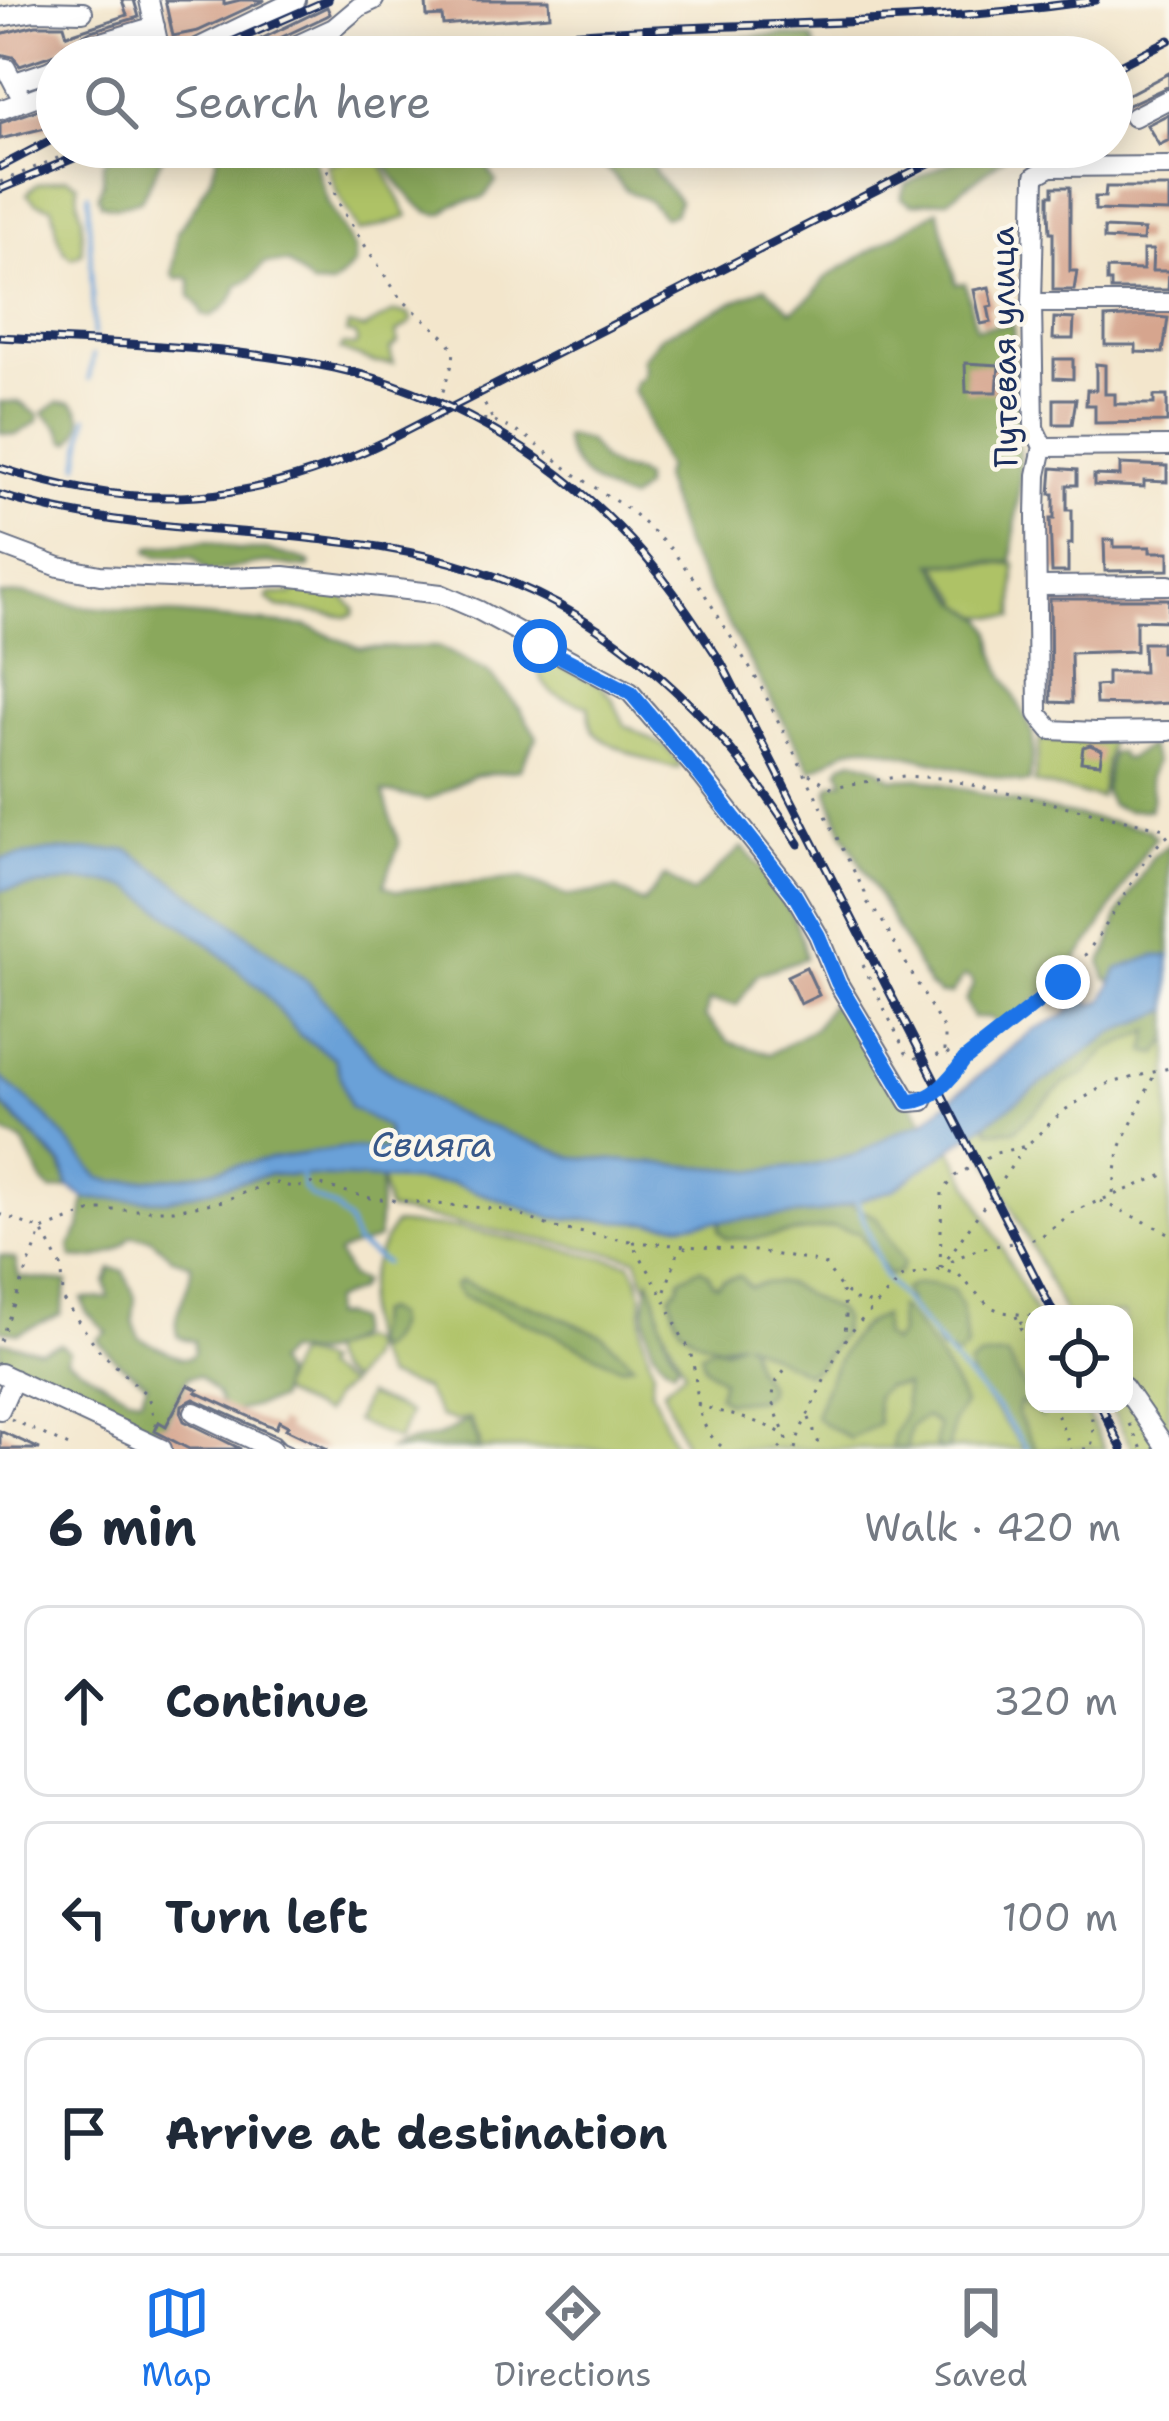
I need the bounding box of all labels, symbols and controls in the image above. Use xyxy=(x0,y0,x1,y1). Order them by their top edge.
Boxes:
search box xyxy=(36,36,1133,168)
icon: search xyxy=(78,69,144,135)
text: Search here xyxy=(174,72,431,132)
street label: Путевая улица xyxy=(979,226,1029,468)
route start xyxy=(513,619,567,673)
route end xyxy=(1036,955,1090,1009)
water label: Свияга xyxy=(371,1120,493,1169)
map controls xyxy=(1025,1305,1133,1413)
button: locate xyxy=(1025,1305,1133,1413)
text: 6 min xyxy=(48,1493,197,1561)
text: Walk · 420 m xyxy=(864,1501,1121,1553)
icon: ahead xyxy=(51,1668,117,1734)
text: Continue xyxy=(165,1671,369,1731)
text: 320 m xyxy=(993,1675,1118,1727)
icon: left xyxy=(51,1884,117,1950)
text: Turn left xyxy=(165,1887,368,1947)
text: 100 m xyxy=(1002,1891,1118,1943)
icon: arrive xyxy=(51,2100,117,2166)
text: Arrive at destination xyxy=(165,2103,668,2163)
tab: Map xyxy=(141,2280,212,2397)
tab: Directions xyxy=(494,2280,652,2397)
tab: Saved xyxy=(934,2280,1028,2397)

